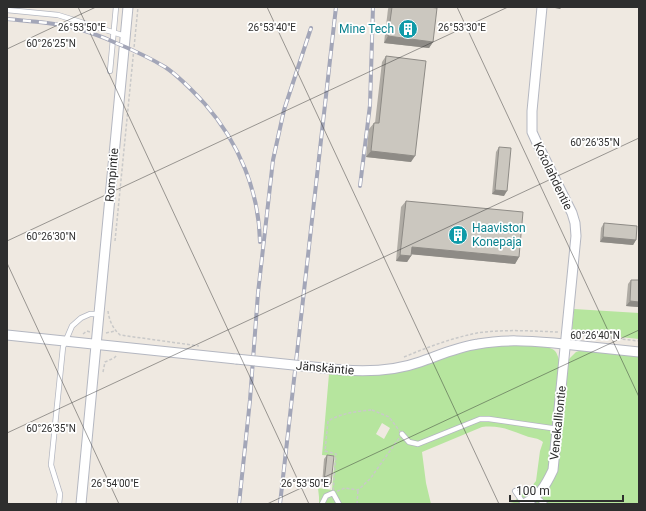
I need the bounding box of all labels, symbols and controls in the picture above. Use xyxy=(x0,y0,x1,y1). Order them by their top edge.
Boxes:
building icon: Mine Tech xyxy=(397,18,419,40)
text: 26°53'50"E xyxy=(58,22,106,33)
text: 26°53'40"E xyxy=(248,22,296,33)
place label: Mine Tech xyxy=(339,22,394,36)
text: 26°53'30"E xyxy=(438,22,486,33)
text: 60°26'25"N xyxy=(26,38,76,49)
text: 60°26'35"N xyxy=(570,137,620,148)
street label: Kotolahdentie xyxy=(531,140,575,212)
street label: Rompintie xyxy=(103,147,121,203)
place label: Haaviston Konepaja xyxy=(472,221,526,249)
building icon: Haaviston Konepaja xyxy=(447,224,469,246)
text: 60°26'30"N xyxy=(26,231,76,242)
text: 60°26'40"N xyxy=(570,330,620,341)
street label: Jänskäntie xyxy=(295,358,355,378)
street label: Venekalliontie xyxy=(547,385,569,461)
text: 60°26'35"N xyxy=(26,423,76,434)
scale bar xyxy=(510,477,623,503)
text: 26°54'00"E xyxy=(91,478,139,489)
text: 26°53'50"E xyxy=(281,478,329,489)
text: 100 m xyxy=(516,484,550,498)

